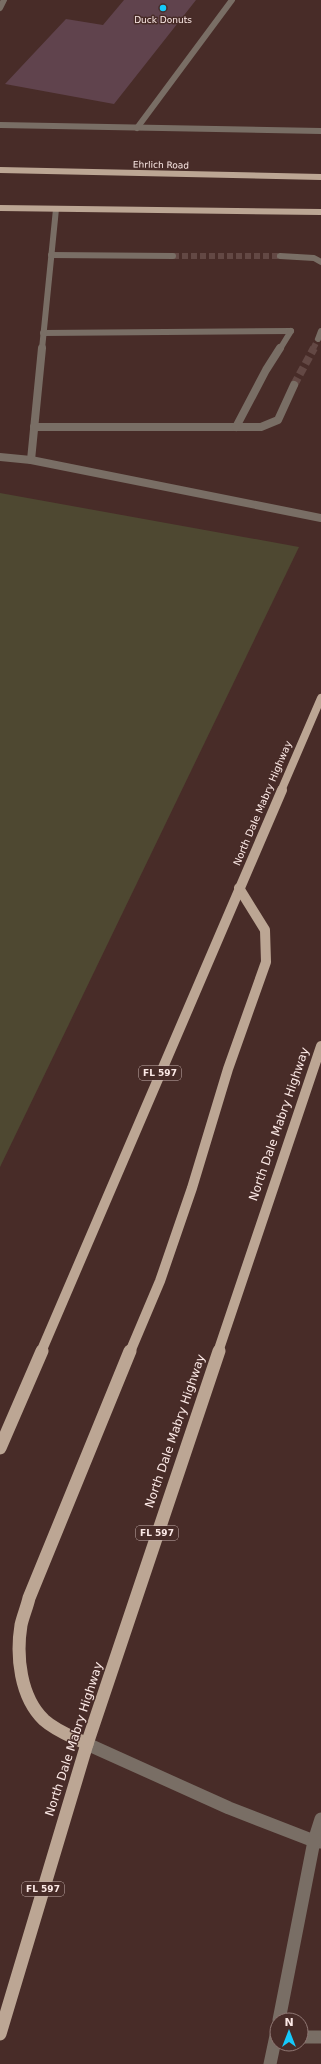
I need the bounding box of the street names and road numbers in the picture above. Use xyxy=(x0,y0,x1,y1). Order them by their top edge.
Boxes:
street label: Ehrlich Road xyxy=(133,160,189,170)
street label: North Dale Mabry Highway xyxy=(231,739,294,867)
street label: North Dale Mabry Highway xyxy=(246,1045,312,1203)
road number: FL 597 xyxy=(139,1066,181,1080)
street label: North Dale Mabry Highway xyxy=(142,1352,208,1510)
road number: FL 597 xyxy=(136,1526,178,1540)
street label: North Dale Mabry Highway xyxy=(42,1660,106,1818)
road number: FL 597 xyxy=(22,1882,64,1896)

